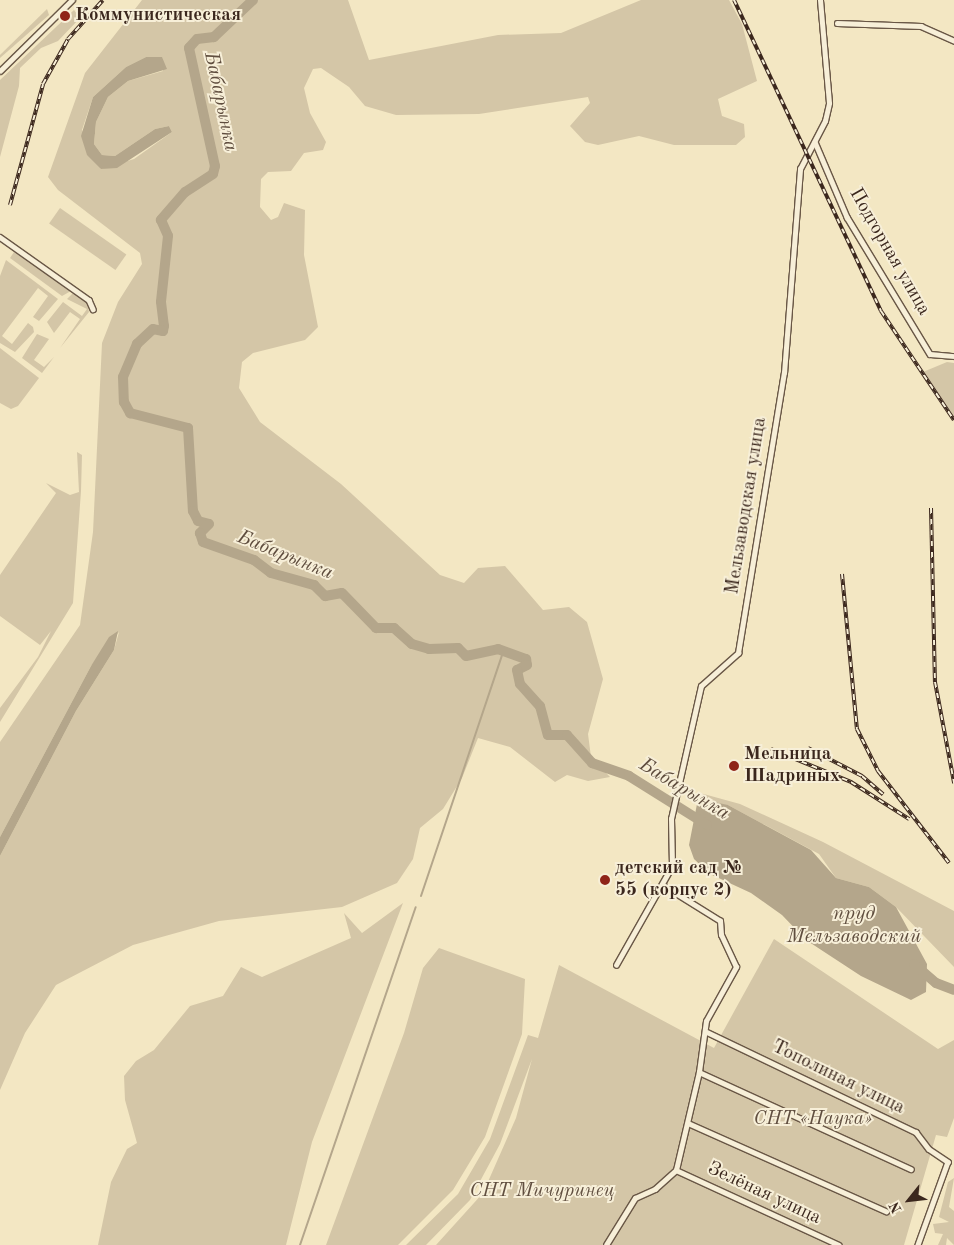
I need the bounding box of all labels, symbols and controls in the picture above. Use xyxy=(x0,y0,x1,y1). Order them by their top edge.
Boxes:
place label: Коммунистическая xyxy=(75,5,241,27)
marker: Коммунистическая xyxy=(59,10,71,22)
water label: Бабарынка xyxy=(198,50,242,154)
street label: Подгорная улица xyxy=(843,184,935,320)
street label: Мельзаводская улица xyxy=(722,416,772,596)
water label: Бабарынка xyxy=(234,526,336,586)
place label: Мельница Шадриных xyxy=(744,744,840,788)
water label: Бабарынка xyxy=(635,754,733,826)
marker: Мельница Шадриных xyxy=(728,760,740,772)
place label: детский сад № 55 (корпус 2) xyxy=(615,858,743,902)
marker: детский сад № 55 (корпус 2) xyxy=(599,874,611,886)
water label: пруд Мельзаводский xyxy=(787,902,921,949)
street label: Тополиная улица xyxy=(768,1036,908,1120)
park label: СНТ «Наука» xyxy=(754,1109,872,1131)
street label: Зелёная улица xyxy=(704,1158,824,1230)
north arrow xyxy=(884,1175,934,1225)
park label: СНТ Мичуринец xyxy=(470,1181,614,1203)
text: N xyxy=(887,1199,905,1215)

